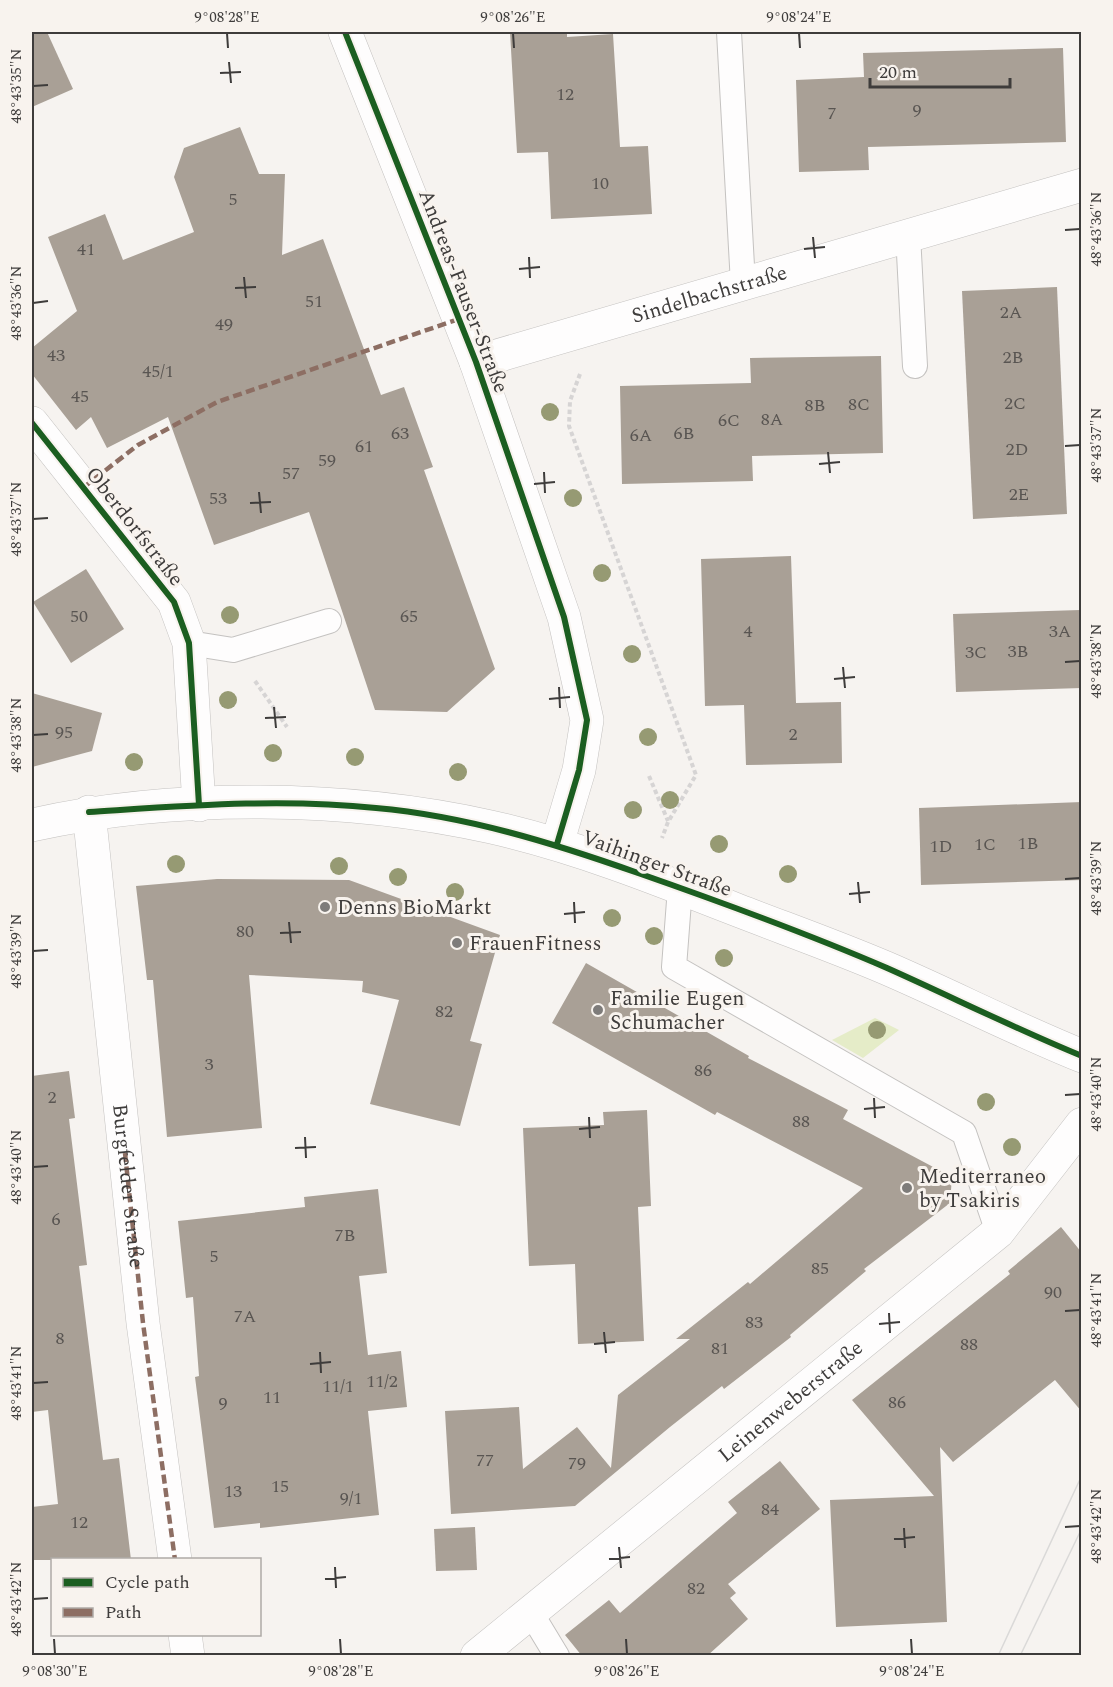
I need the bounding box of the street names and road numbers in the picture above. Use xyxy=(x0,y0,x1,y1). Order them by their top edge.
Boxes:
street label: Andreas-Fauser-Straße xyxy=(409,185,517,398)
street label: Sindelbachstraße xyxy=(628,257,791,333)
street label: Oberdorfstraße xyxy=(77,460,191,593)
street label: Vaihinger Straße xyxy=(577,822,736,906)
street label: Burgfelder Straße xyxy=(103,1102,152,1270)
street label: Leinenweberstraße xyxy=(711,1333,871,1471)

